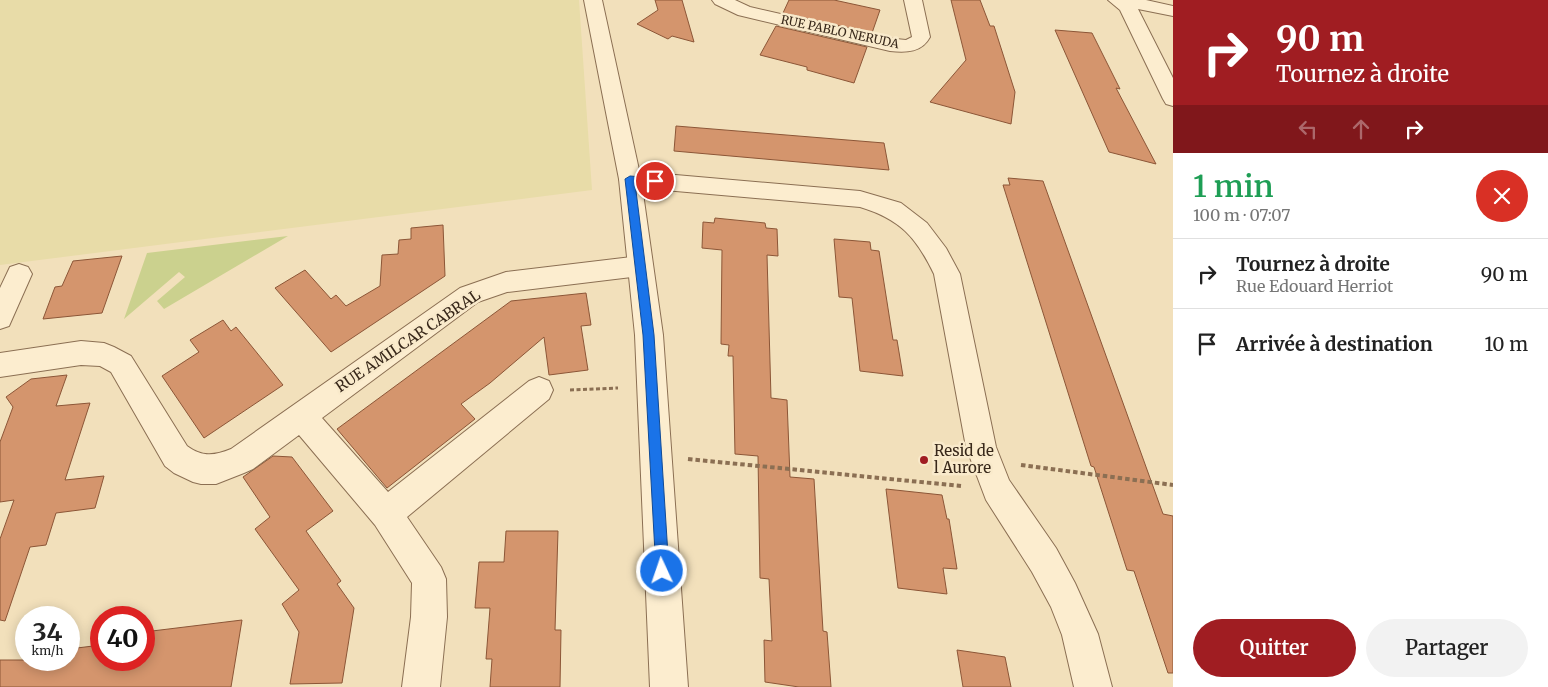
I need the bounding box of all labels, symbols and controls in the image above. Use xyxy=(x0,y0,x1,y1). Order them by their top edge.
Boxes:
street label: RUE PABLO NERUDA xyxy=(780,12,901,51)
text: 90 m xyxy=(1276,17,1364,61)
icon: right xyxy=(1193,20,1258,85)
text: Tournez à droite xyxy=(1276,60,1449,88)
icon: left xyxy=(1294,115,1322,143)
icon: ahead xyxy=(1347,115,1375,143)
icon: right xyxy=(1400,115,1428,143)
pin xyxy=(634,160,676,202)
icon: arrive xyxy=(641,167,669,195)
text: 1 min xyxy=(1193,167,1274,205)
button: close xyxy=(1476,170,1528,222)
text: 100 m · 07:07 xyxy=(1193,205,1290,225)
text: Tournez à droite xyxy=(1236,252,1390,276)
icon: right xyxy=(1193,260,1221,288)
text: 90 m xyxy=(1481,262,1528,286)
text: Rue Edouard Herriot xyxy=(1236,276,1393,296)
street label: RUE AMILCAR CABRAL xyxy=(332,285,484,396)
icon: arrive xyxy=(1193,330,1221,358)
text: Arrivée à destination xyxy=(1236,332,1433,356)
text: 10 m xyxy=(1485,332,1528,356)
place label: Resid de l Aurore xyxy=(934,441,994,477)
marker: Resid de l Aurore xyxy=(918,454,930,466)
position arrow xyxy=(635,544,687,596)
speed limit sign: 40 xyxy=(90,606,155,671)
text: 34 xyxy=(33,616,62,648)
button: Quitter xyxy=(1193,619,1356,677)
button: Partager xyxy=(1366,619,1528,677)
text: km/h xyxy=(32,643,63,658)

